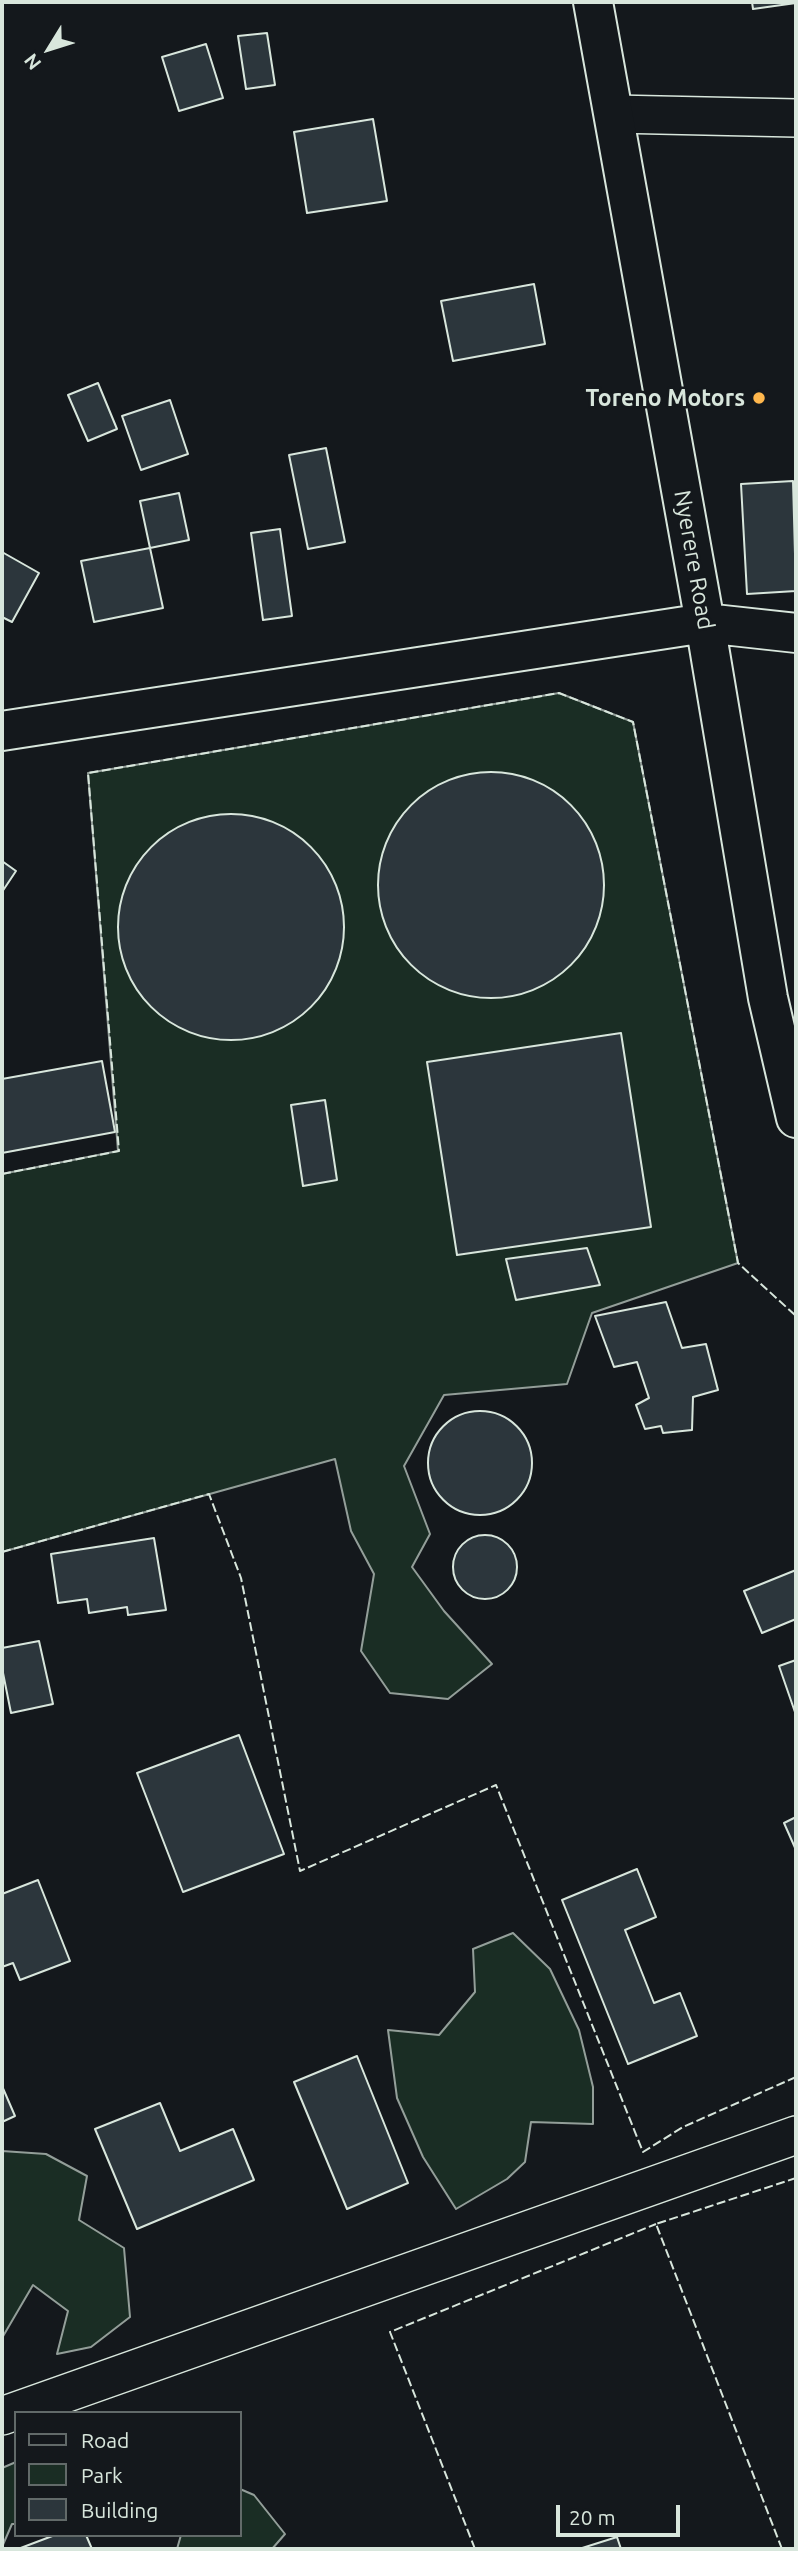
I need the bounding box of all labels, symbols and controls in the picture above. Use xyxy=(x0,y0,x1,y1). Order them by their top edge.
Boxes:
north arrow xyxy=(14,14,84,84)
text: N xyxy=(19,50,45,74)
place label: Toreno Motors xyxy=(586,384,745,412)
marker: Toreno Motors xyxy=(751,390,767,406)
street label: Nyerere Road xyxy=(668,488,720,632)
legend xyxy=(14,2411,242,2537)
text: Road xyxy=(81,2428,129,2452)
text: Park xyxy=(81,2463,123,2487)
scale bar xyxy=(560,2492,684,2536)
text: Building xyxy=(81,2498,158,2522)
text: 20 m xyxy=(569,2505,616,2529)

